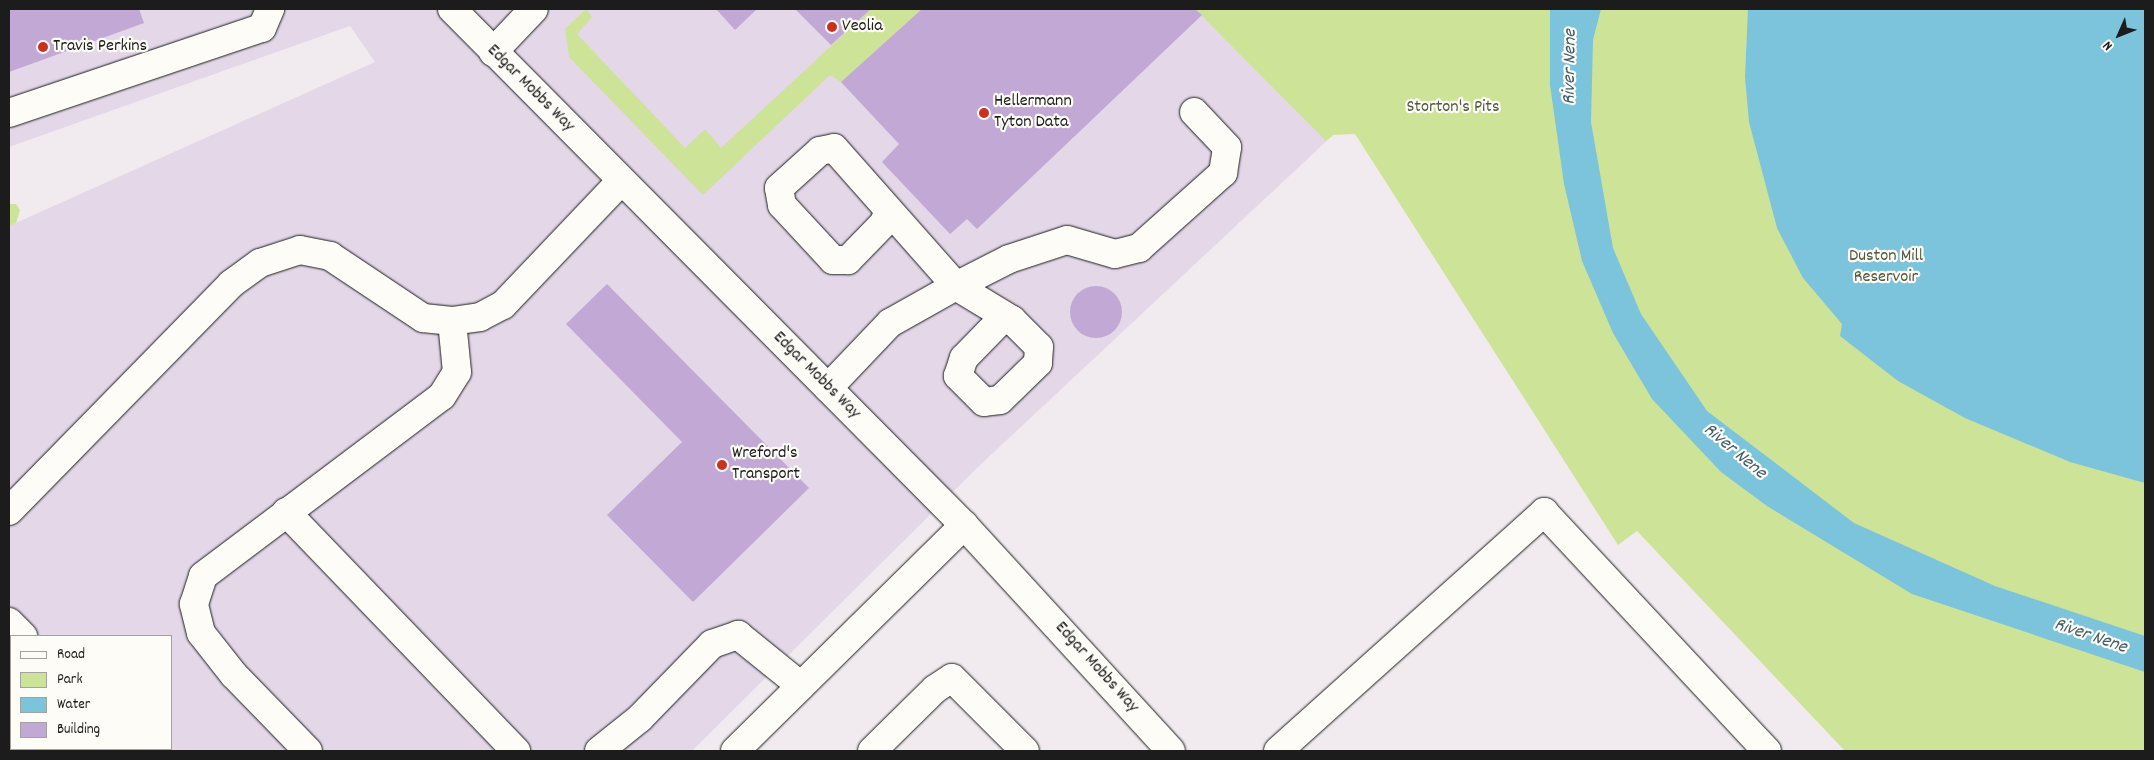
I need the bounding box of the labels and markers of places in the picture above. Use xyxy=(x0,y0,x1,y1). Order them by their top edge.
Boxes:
place label: Veolia xyxy=(842,16,883,38)
marker: Veolia xyxy=(826,21,838,33)
place label: Travis Perkins xyxy=(53,36,147,58)
marker: Travis Perkins xyxy=(37,41,49,53)
place label: Hellermann Tyton Data xyxy=(994,92,1072,134)
marker: Hellermann Tyton Data xyxy=(978,107,990,119)
place label: Wreford's Transport xyxy=(732,444,800,486)
marker: Wreford's Transport xyxy=(716,459,728,471)

